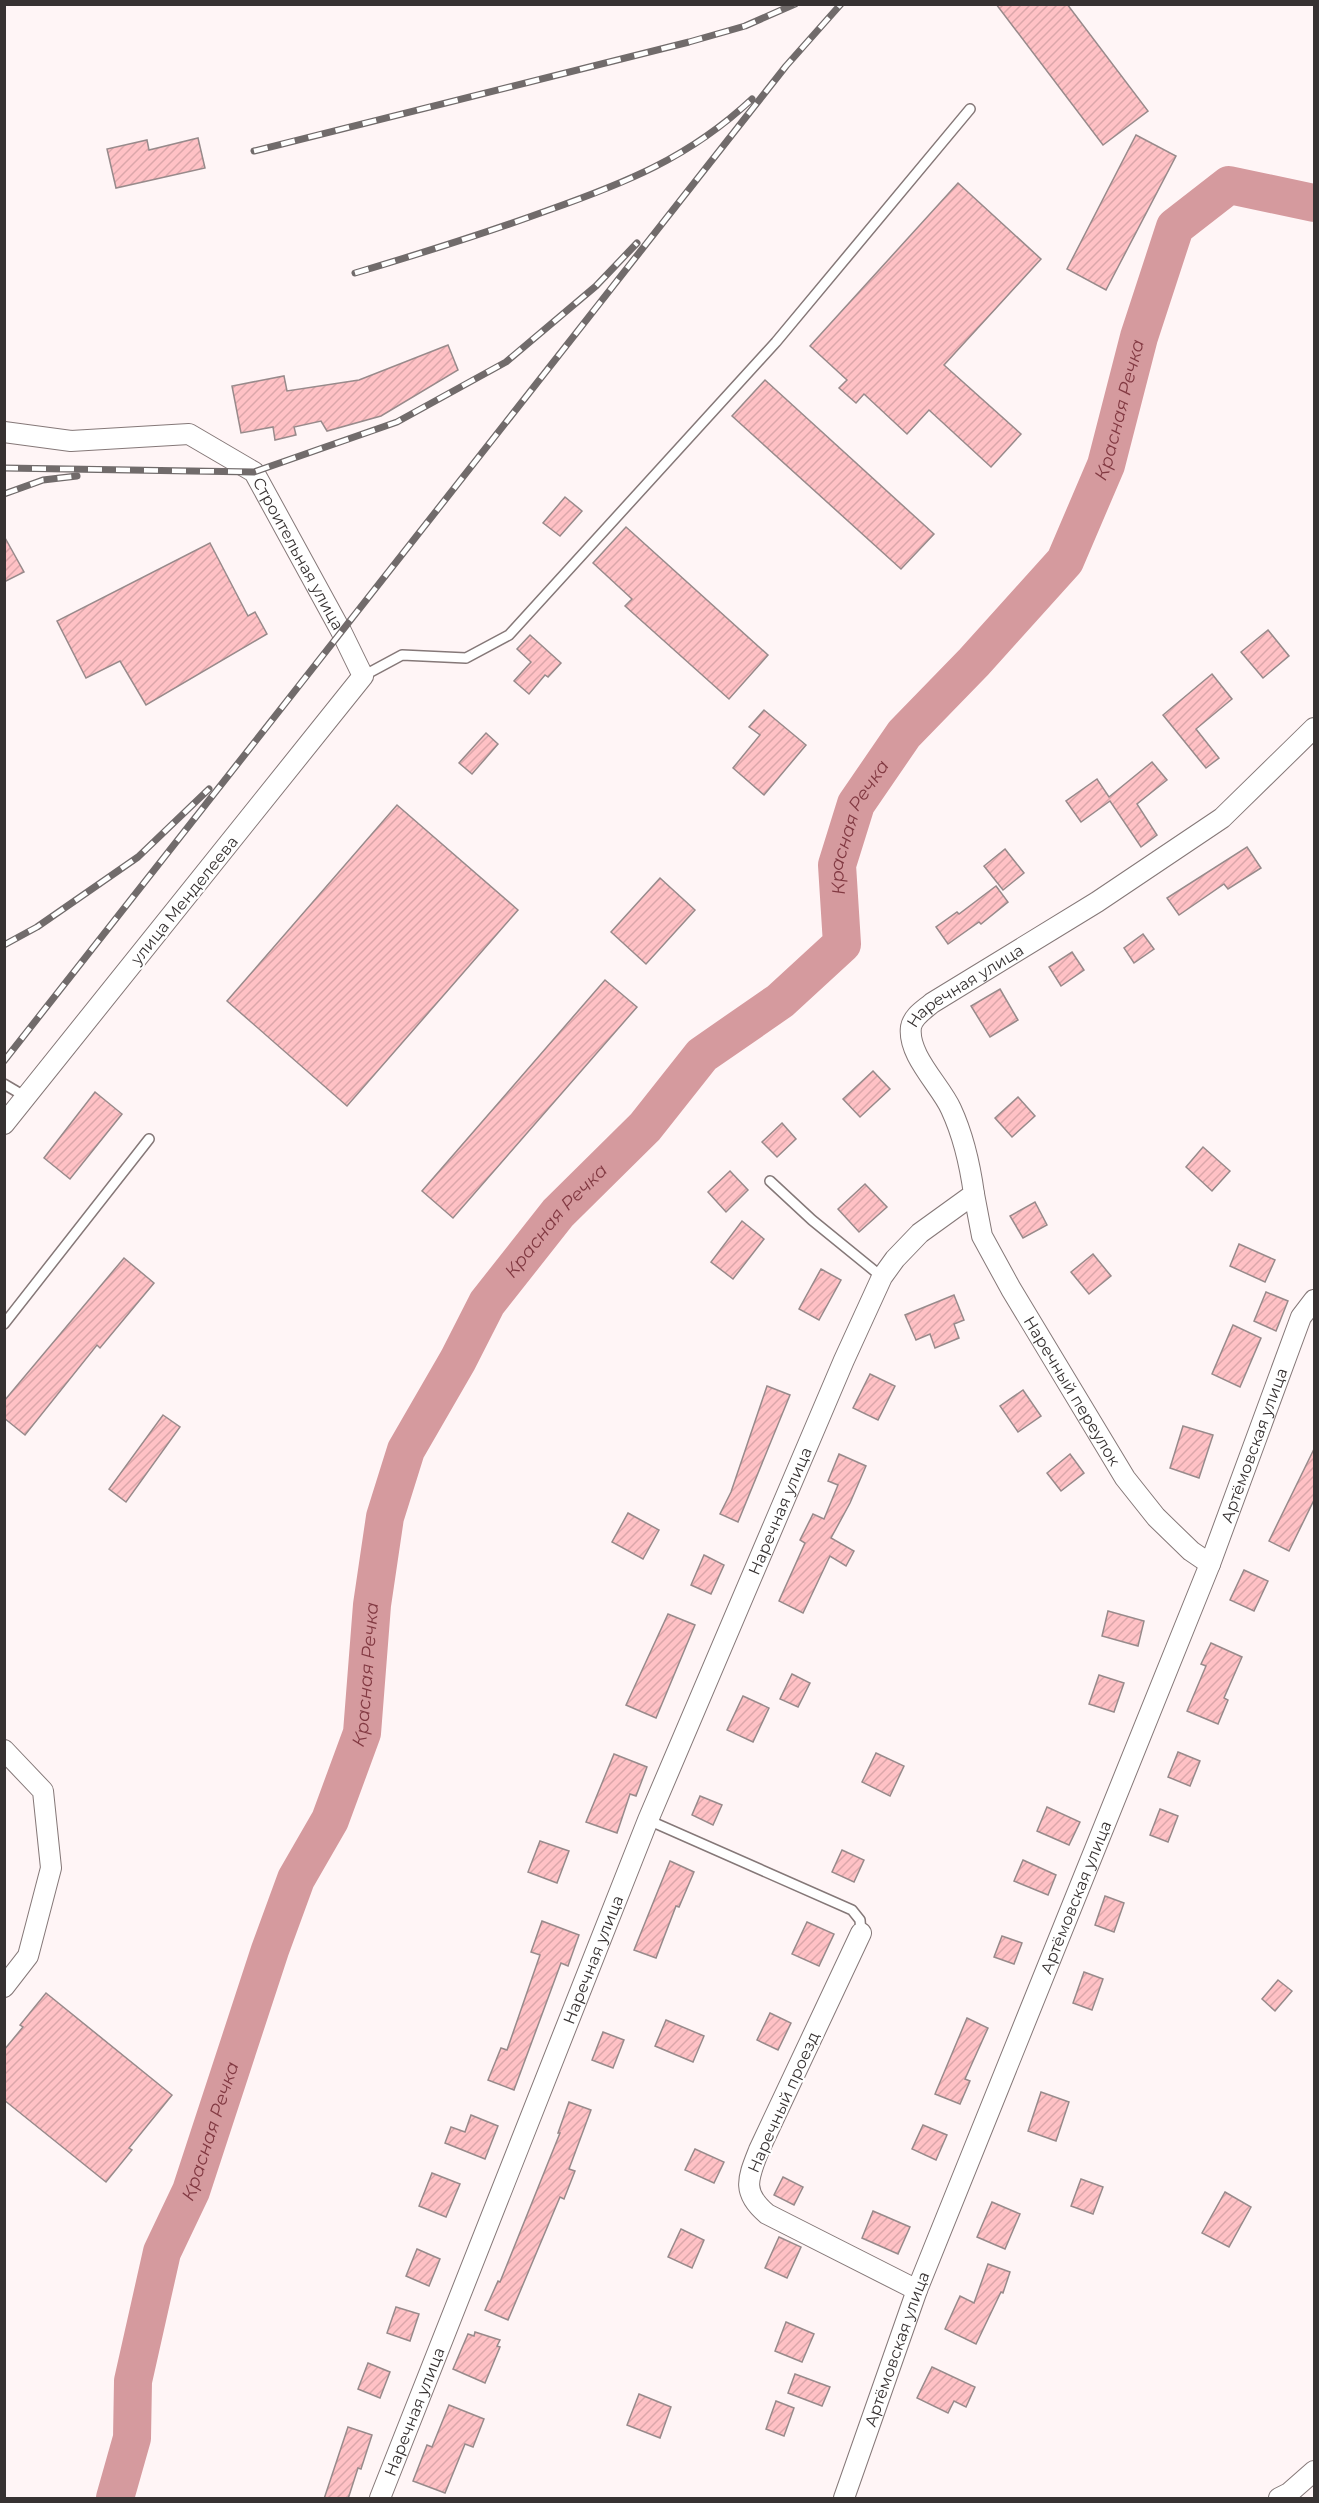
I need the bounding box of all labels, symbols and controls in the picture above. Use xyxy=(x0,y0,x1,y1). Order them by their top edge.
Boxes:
water label: Красная Речка xyxy=(1090,337,1149,484)
street label: Строительная улица xyxy=(249,474,348,633)
water label: Красная Речка xyxy=(825,756,894,896)
street label: улица Менделеева xyxy=(126,832,242,969)
street label: Наречная улица xyxy=(903,940,1027,1031)
water label: Красная Речка xyxy=(500,1159,612,1282)
street label: Наречный переулок xyxy=(1020,1313,1125,1470)
street label: Артёмовская улица xyxy=(1217,1365,1291,1525)
street label: Наречная улица xyxy=(745,1444,816,1578)
water label: Красная Речка xyxy=(347,1601,383,1750)
street label: Артёмовская улица xyxy=(1037,1818,1115,1977)
street label: Наречная улица xyxy=(559,1893,627,2027)
street label: Наречный проезд xyxy=(744,2029,823,2176)
water label: Красная Речка xyxy=(177,2059,244,2204)
street label: Артёмовская улица xyxy=(861,2269,934,2429)
street label: Наречная улица xyxy=(381,2345,449,2479)

